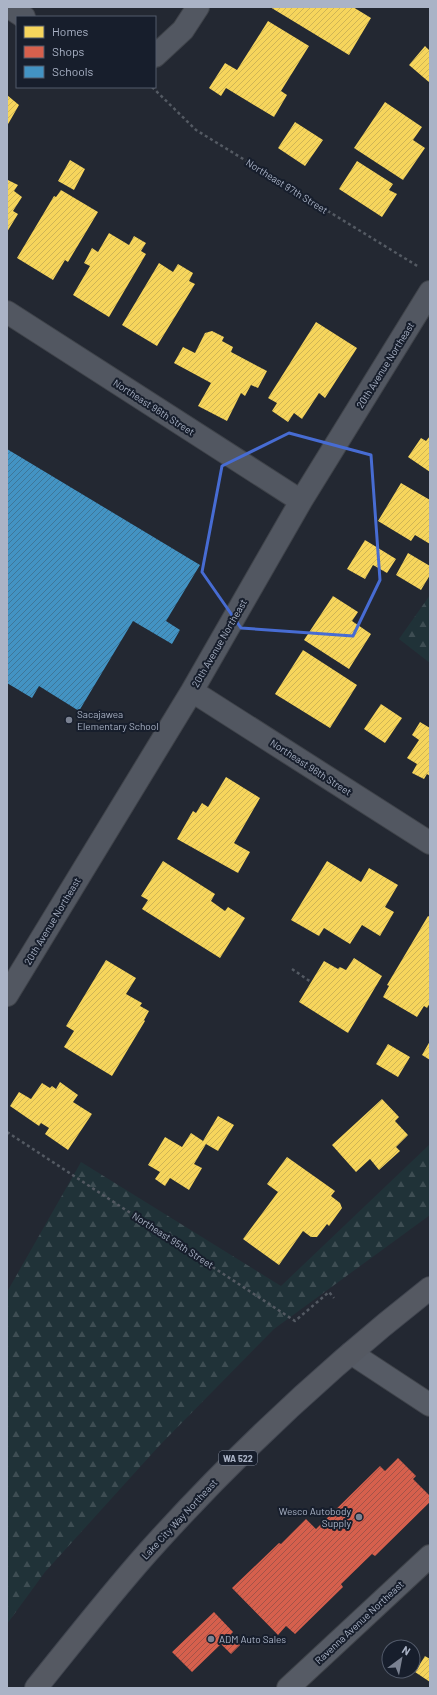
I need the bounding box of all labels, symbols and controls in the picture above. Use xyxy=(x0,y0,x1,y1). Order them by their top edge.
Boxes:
legend xyxy=(16,16,156,88)
text: Homes xyxy=(52,24,89,38)
text: Shops xyxy=(52,44,85,58)
text: Schools xyxy=(52,64,93,78)
street label: Northeast 97th Street xyxy=(244,156,330,216)
street label: 20th Avenue Northeast xyxy=(354,319,417,410)
street label: Northeast 96th Street xyxy=(111,376,197,438)
street label: 20th Avenue Northeast xyxy=(189,597,249,689)
place label: Sacajawea Elementary School xyxy=(77,708,158,732)
marker: Sacajawea Elementary School xyxy=(64,715,74,725)
street label: Northeast 96th Street xyxy=(268,736,354,798)
street label: 20th Avenue Northeast xyxy=(21,875,83,967)
street label: Northeast 95th Street xyxy=(130,1209,216,1271)
road number: WA 522 xyxy=(219,1451,257,1465)
street label: Lake City Way Northeast xyxy=(139,1476,220,1562)
place label: Wesco Autobody Supply xyxy=(279,1505,351,1529)
marker: Wesco Autobody Supply xyxy=(354,1512,364,1522)
street label: Ravenna Avenue Northeast xyxy=(312,1578,406,1666)
place label: ADM Auto Sales xyxy=(219,1633,286,1645)
marker: ADM Auto Sales xyxy=(206,1634,216,1644)
north arrow xyxy=(381,1639,421,1679)

